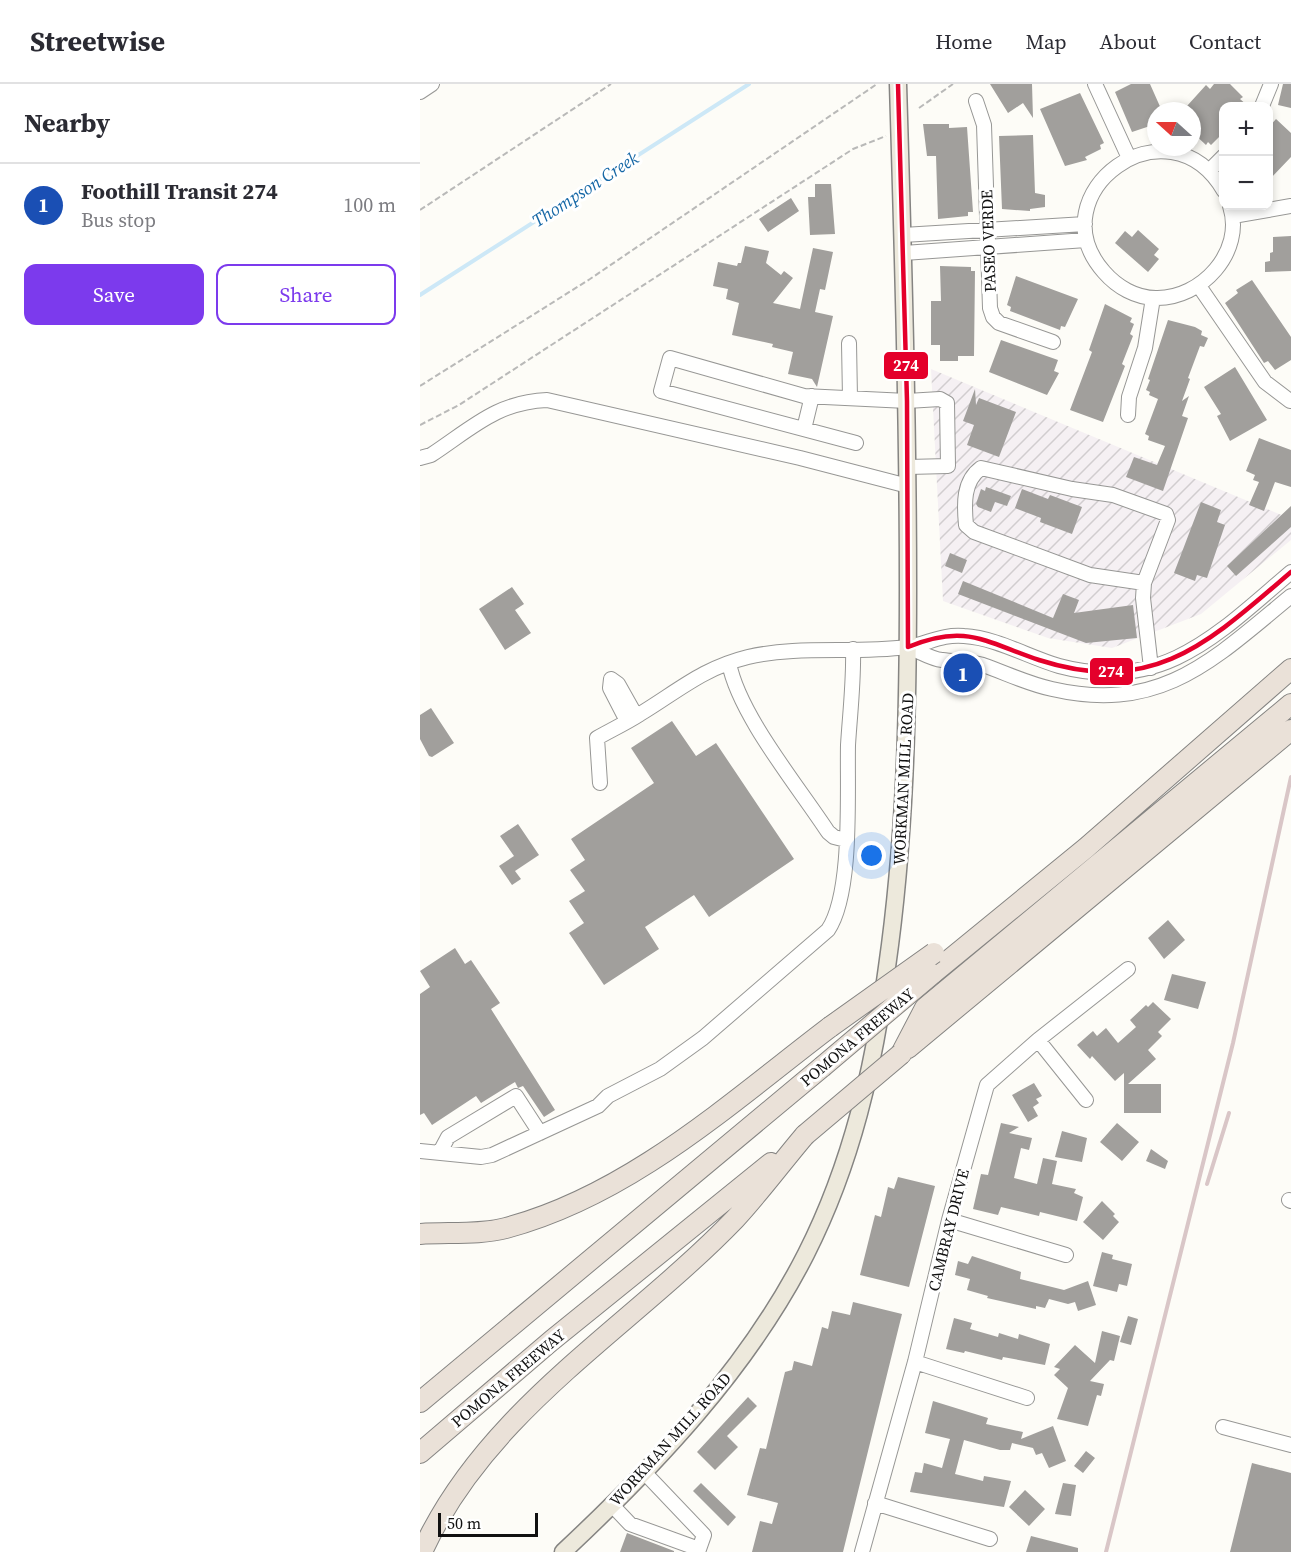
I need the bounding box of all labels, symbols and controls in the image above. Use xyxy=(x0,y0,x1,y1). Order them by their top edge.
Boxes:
text: Streetwise xyxy=(30,22,165,60)
text: Home xyxy=(935,27,993,56)
text: Map xyxy=(1026,27,1067,56)
text: About xyxy=(1100,27,1156,56)
text: Contact xyxy=(1189,27,1261,56)
north arrow xyxy=(1147,102,1201,156)
map controls xyxy=(1219,102,1273,210)
button: + xyxy=(1219,102,1273,156)
text: Nearby xyxy=(24,105,110,141)
water label: Thompson Creek xyxy=(527,145,644,233)
button: − xyxy=(1219,156,1273,210)
text: Foothill Transit 274 xyxy=(81,176,278,206)
street label: PASEO VERDE xyxy=(975,189,1001,293)
text: 1 xyxy=(38,191,49,219)
text: 100 m xyxy=(343,191,396,219)
text: Bus stop xyxy=(81,206,156,234)
button: Save xyxy=(24,264,204,325)
button: Share xyxy=(216,264,396,325)
line badge: 274 xyxy=(883,351,929,380)
text: 274 xyxy=(893,354,919,376)
pin: 1 xyxy=(944,650,982,696)
line badge: 274 xyxy=(1089,657,1134,686)
text: 274 xyxy=(1098,660,1124,682)
street label: WORKMAN MILL ROAD xyxy=(887,692,919,866)
your location xyxy=(857,841,886,870)
street label: POMONA FREEWAY xyxy=(795,983,919,1091)
street label: CAMBRAY DRIVE xyxy=(922,1166,974,1294)
street label: POMONA FREEWAY xyxy=(446,1324,570,1432)
street label: WORKMAN MILL ROAD xyxy=(604,1368,736,1510)
scale bar xyxy=(438,1510,538,1538)
text: 50 m xyxy=(447,1512,481,1534)

